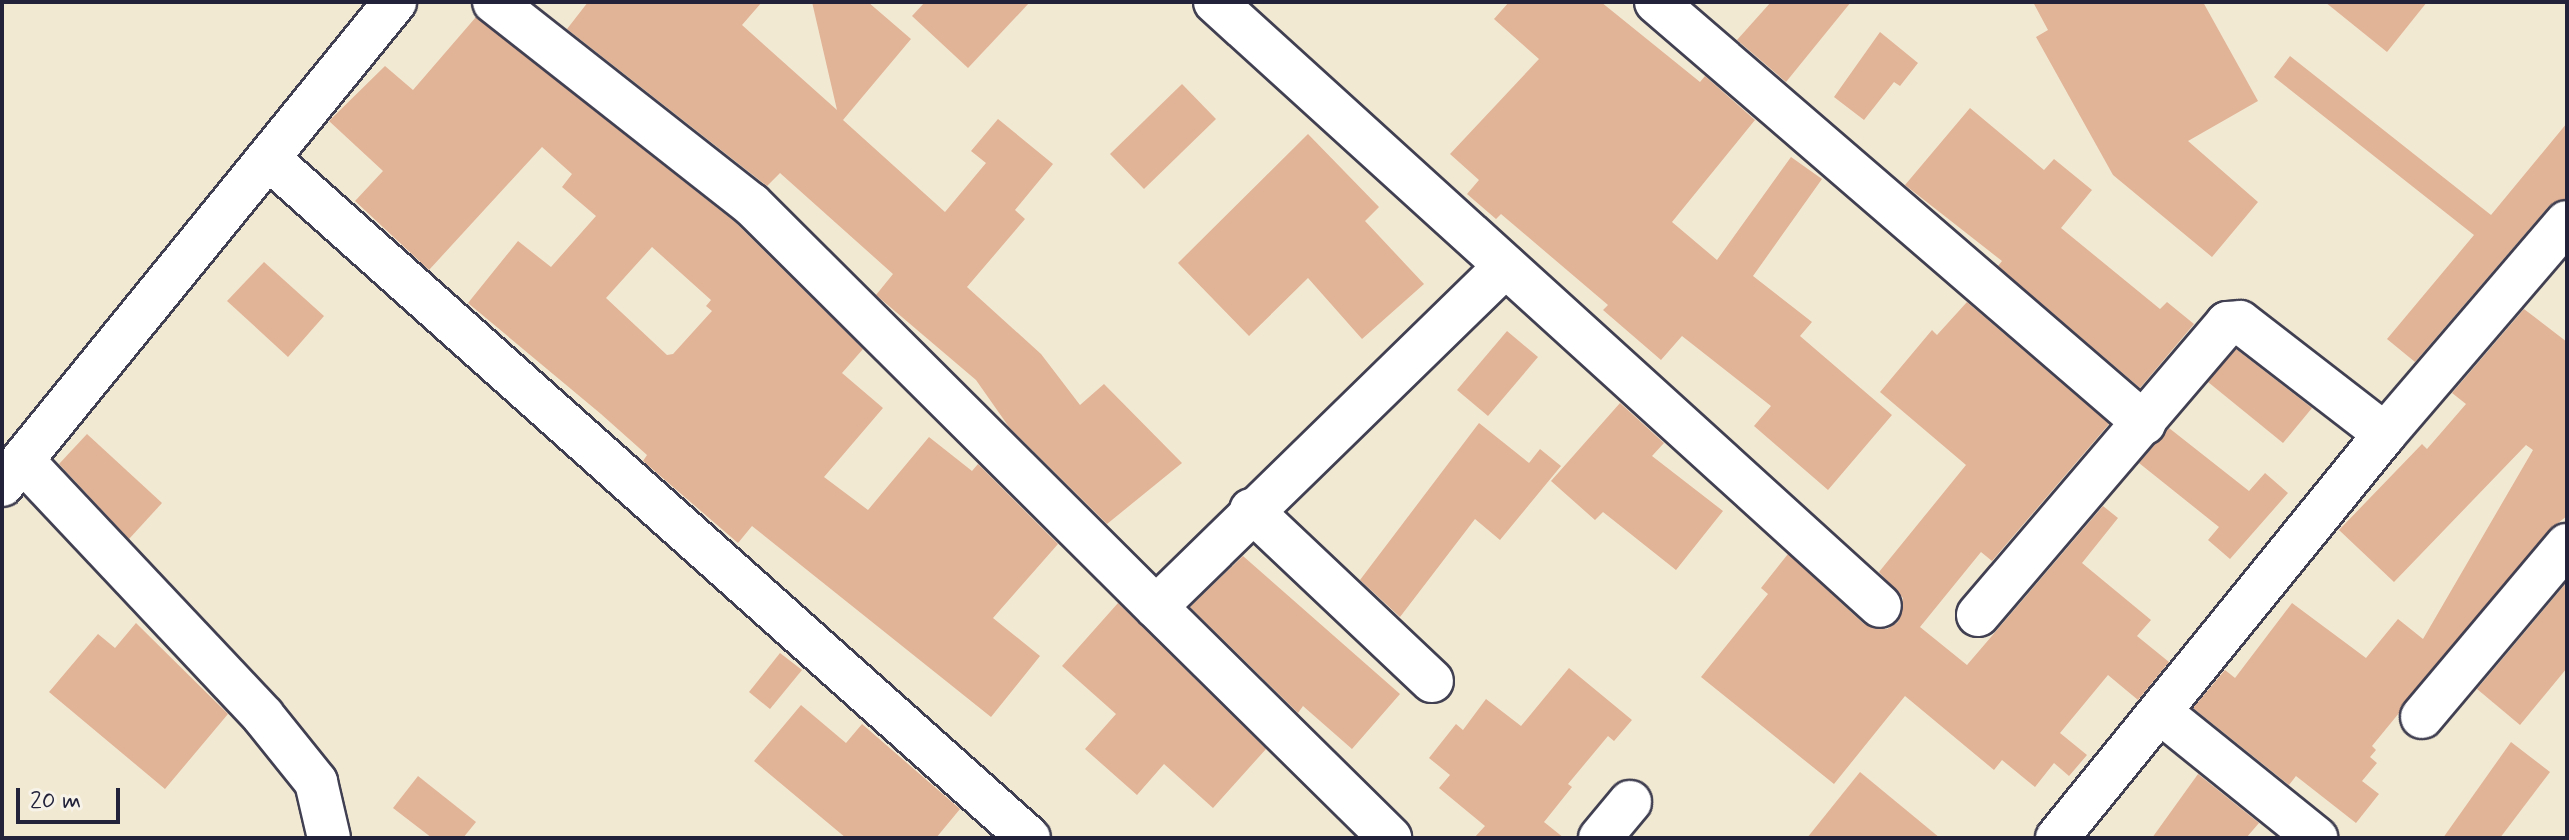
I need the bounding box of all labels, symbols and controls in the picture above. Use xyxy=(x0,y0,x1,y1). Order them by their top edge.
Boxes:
scale bar xyxy=(20,772,124,822)
text: 20 m xyxy=(30,786,81,817)

